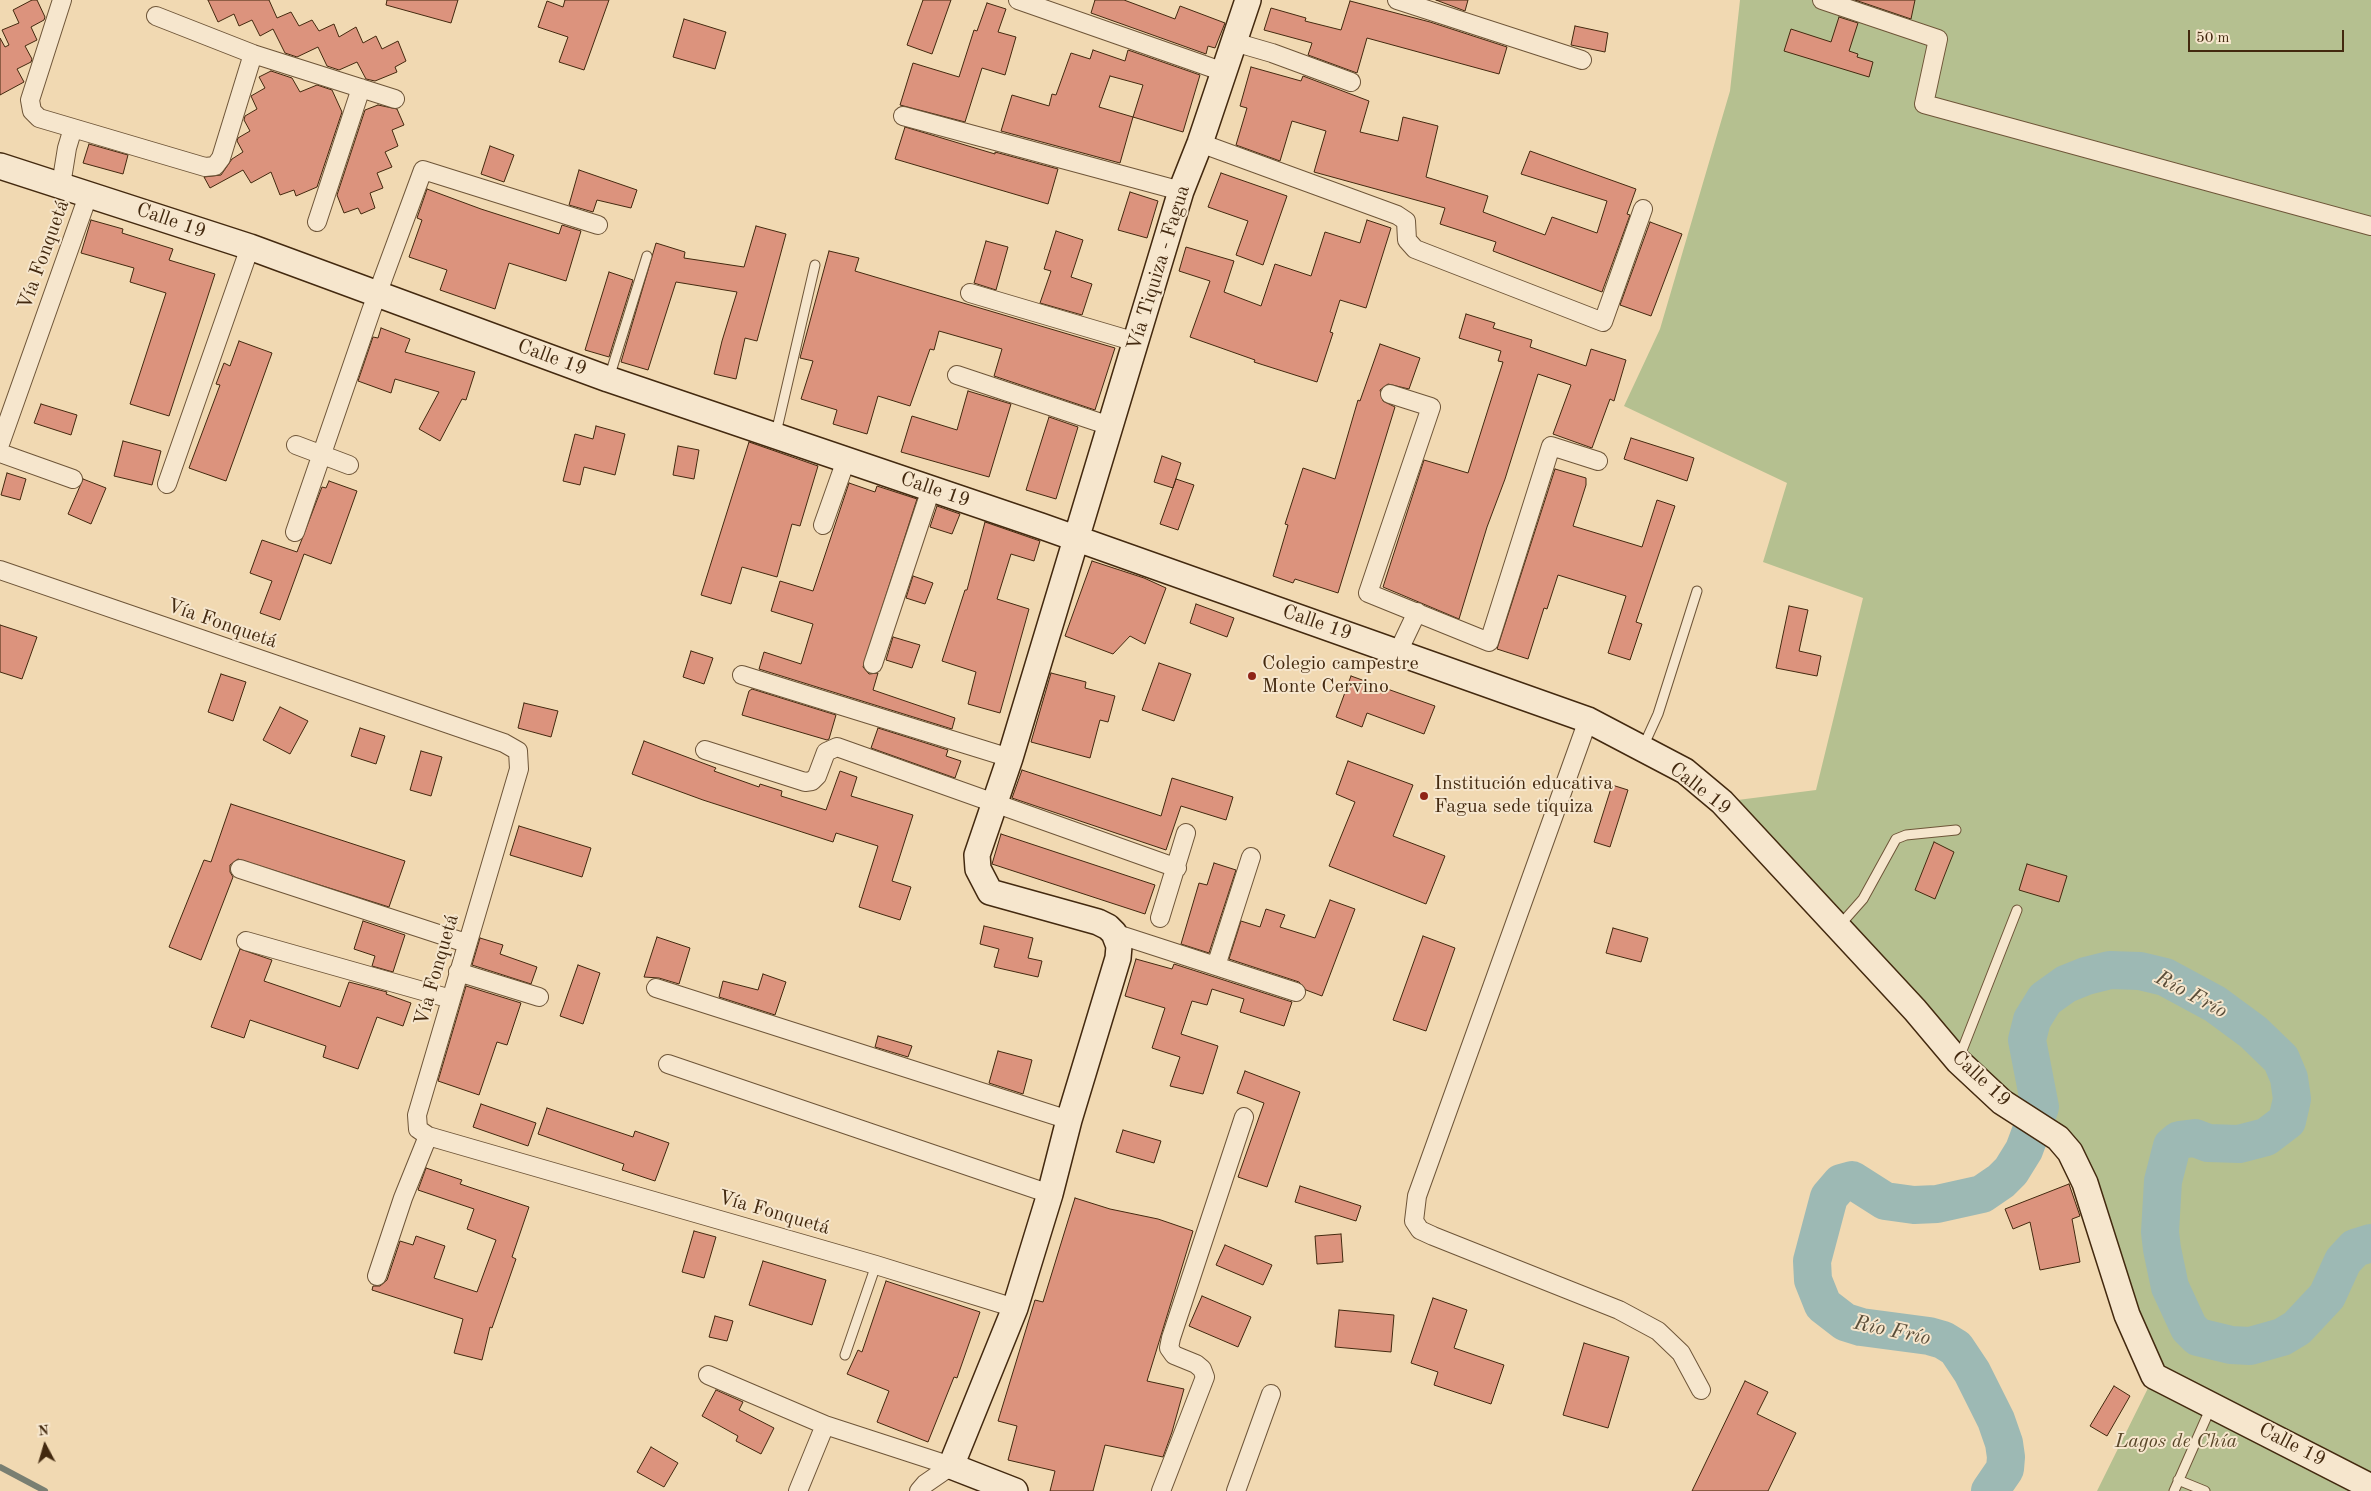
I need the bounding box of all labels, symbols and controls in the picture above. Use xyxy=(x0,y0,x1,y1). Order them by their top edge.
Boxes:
scale bar xyxy=(2191,20,2347,52)
text: 50 m xyxy=(2196,31,2230,46)
street label: Vía Tiquiza - Fagua xyxy=(1122,182,1196,354)
street label: Vía Fonquetá xyxy=(13,197,75,313)
street label: Calle 19 xyxy=(133,198,209,244)
street label: Calle 19 xyxy=(514,334,590,382)
street label: Calle 19 xyxy=(897,467,973,513)
street label: Vía Fonquetá xyxy=(164,594,280,654)
street label: Calle 19 xyxy=(1279,600,1355,646)
place label: Colegio campestre Monte Cervino xyxy=(1262,652,1419,699)
marker: Colegio campestre Monte Cervino xyxy=(1246,670,1258,682)
street label: Calle 19 xyxy=(1664,757,1736,821)
place label: Institución educativa Fagua sede tiquiza xyxy=(1434,772,1613,819)
marker: Institución educativa Fagua sede tiquiza xyxy=(1418,790,1430,802)
street label: Vía Fonquetá xyxy=(410,911,464,1029)
water label: Río Frío xyxy=(2151,966,2231,1024)
street label: Calle 19 xyxy=(1946,1046,2016,1112)
street label: Vía Fonquetá xyxy=(715,1186,833,1240)
water label: Río Frío xyxy=(1851,1311,1933,1351)
street label: Calle 19 xyxy=(2254,1418,2330,1472)
north arrow xyxy=(20,1421,70,1471)
text: N xyxy=(37,1424,49,1439)
park label: Lagos de Chía xyxy=(2115,1430,2237,1454)

